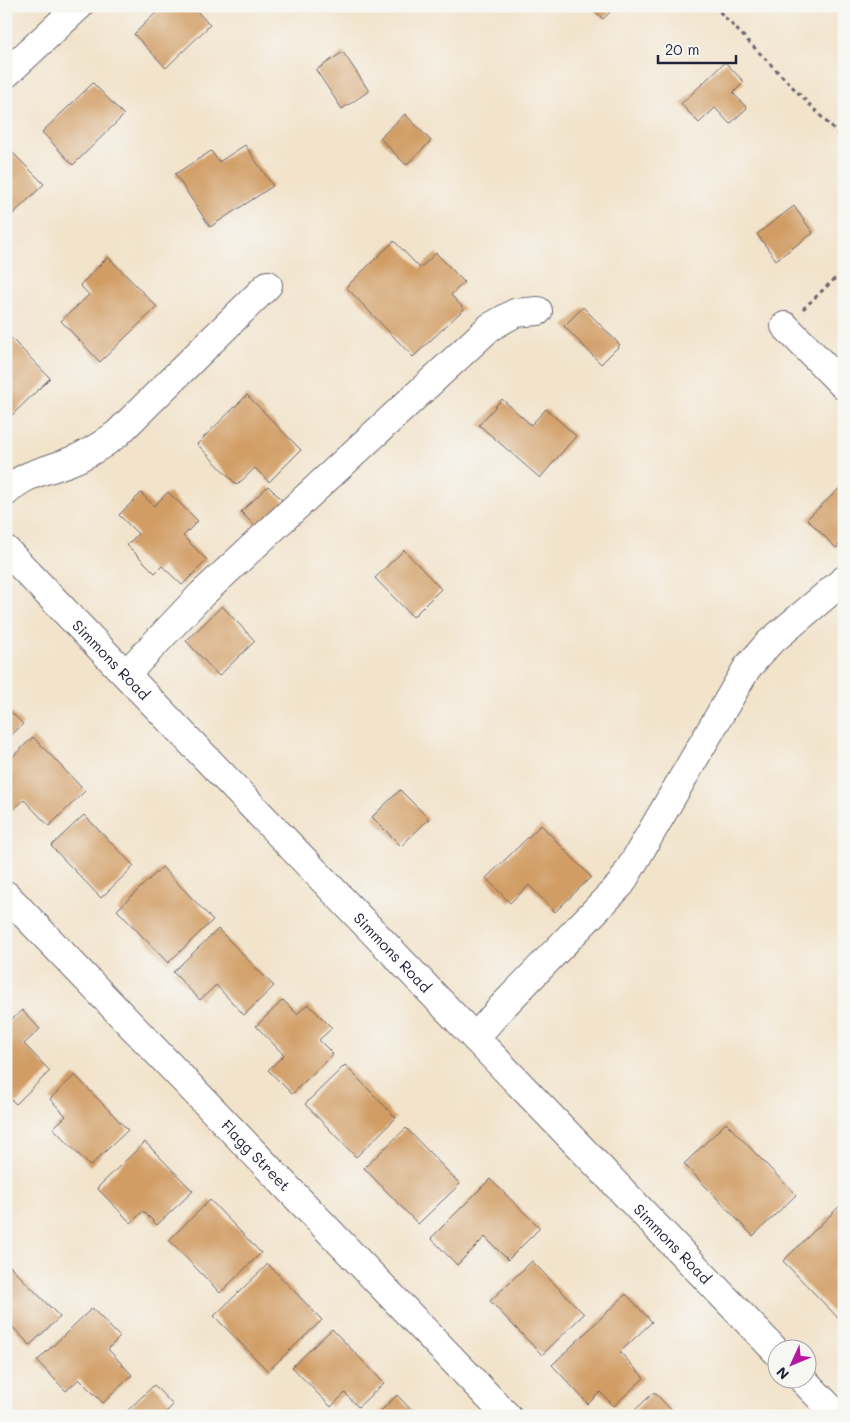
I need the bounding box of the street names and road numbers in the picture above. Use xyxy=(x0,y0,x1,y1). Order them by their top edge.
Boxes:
street label: Simmons Road xyxy=(68,615,154,704)
street label: Simmons Road xyxy=(350,908,436,997)
street label: Flagg Street xyxy=(217,1115,295,1195)
street label: Simmons Road xyxy=(630,1199,716,1288)

